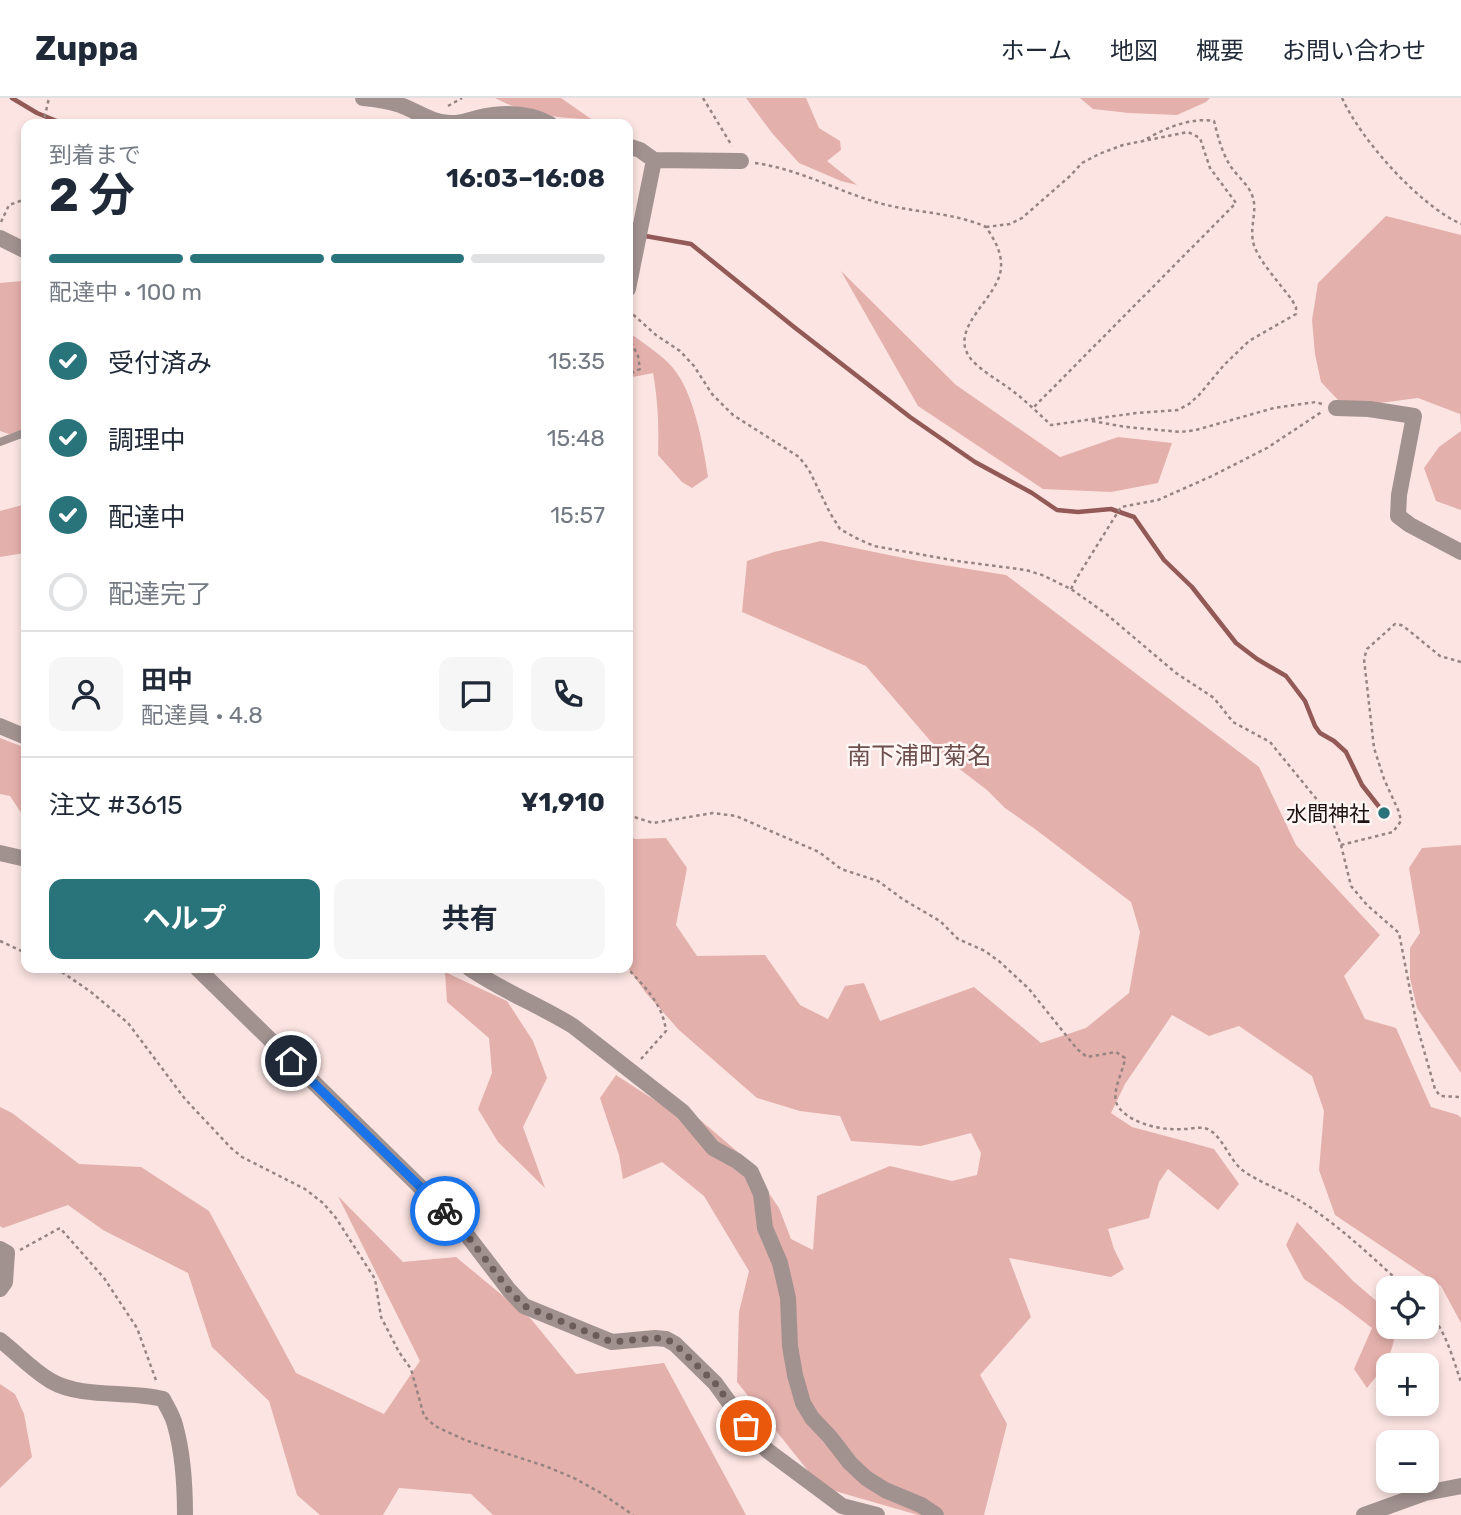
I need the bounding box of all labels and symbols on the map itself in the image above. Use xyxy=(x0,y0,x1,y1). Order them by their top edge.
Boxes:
district label: 南下浦町菊名 xyxy=(847,742,991,770)
place label: 水間神社 xyxy=(1286,801,1370,826)
marker: 水間神社 xyxy=(1376,805,1392,821)
pin xyxy=(261,1031,321,1091)
courier xyxy=(410,1176,480,1246)
pin xyxy=(716,1396,776,1456)

